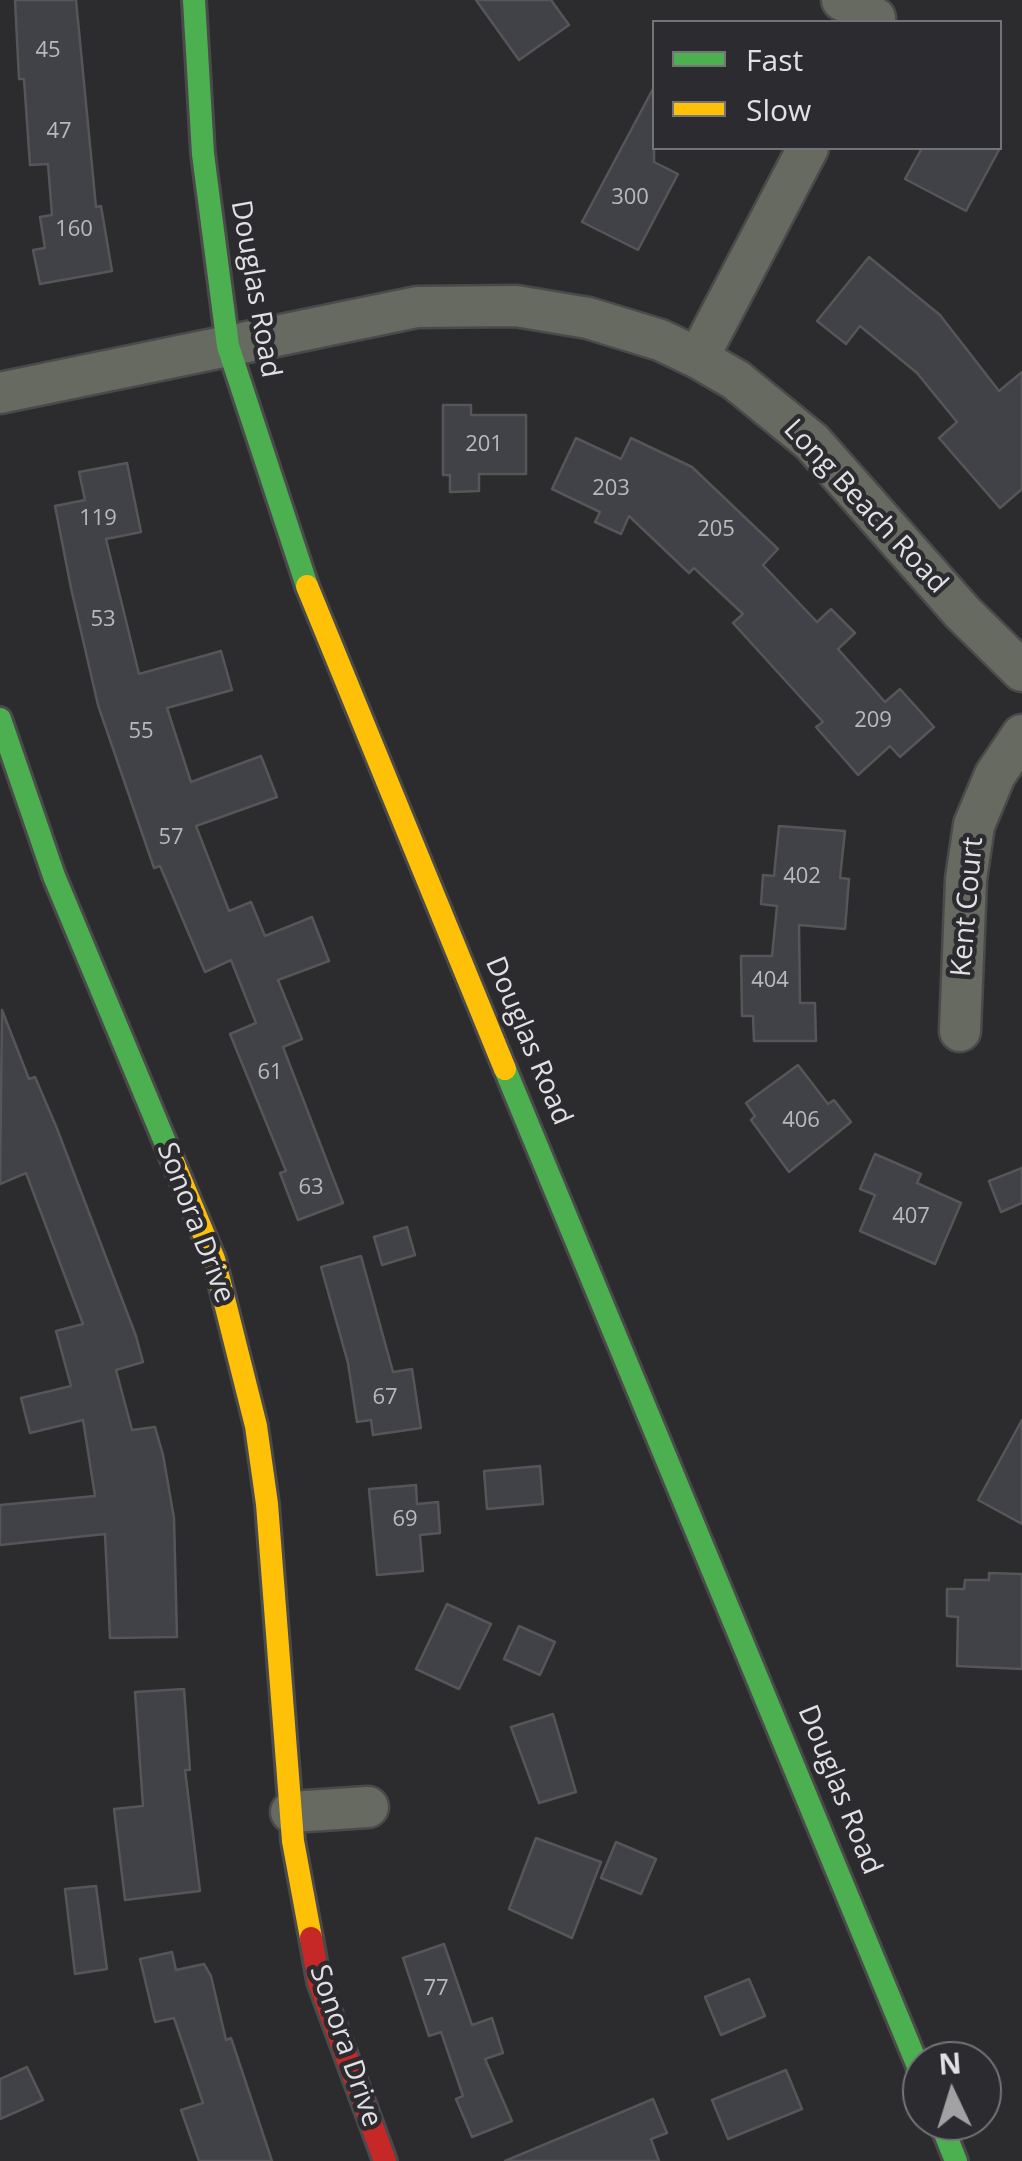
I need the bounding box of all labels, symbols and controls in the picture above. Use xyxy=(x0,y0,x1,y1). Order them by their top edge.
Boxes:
legend xyxy=(652,20,1002,150)
house number: 45 xyxy=(35,38,61,64)
text: Fast xyxy=(746,39,803,80)
text: Slow xyxy=(746,89,811,130)
house number: 47 xyxy=(46,119,72,145)
house number: 300 xyxy=(611,185,649,211)
street label: Douglas Road xyxy=(223,198,287,380)
house number: 160 xyxy=(55,217,93,243)
street label: Long Beach Road xyxy=(776,413,954,601)
house number: 201 xyxy=(465,432,503,458)
house number: 203 xyxy=(592,476,630,502)
house number: 119 xyxy=(79,506,117,532)
house number: 205 xyxy=(697,517,735,543)
house number: 53 xyxy=(90,607,116,633)
house number: 209 xyxy=(854,708,892,734)
house number: 55 xyxy=(128,719,154,745)
house number: 57 xyxy=(158,825,184,851)
street label: Kent Court xyxy=(945,836,991,978)
house number: 402 xyxy=(783,864,821,890)
street label: Douglas Road xyxy=(477,952,579,1130)
house number: 404 xyxy=(751,968,789,994)
house number: 61 xyxy=(257,1060,283,1086)
house number: 406 xyxy=(782,1108,820,1134)
street label: Sonora Drive xyxy=(149,1138,241,1308)
house number: 63 xyxy=(298,1175,324,1201)
house number: 407 xyxy=(892,1204,930,1230)
house number: 67 xyxy=(372,1385,398,1411)
house number: 69 xyxy=(392,1507,418,1533)
street label: Douglas Road xyxy=(790,1700,888,1880)
street label: Sonora Drive xyxy=(302,1961,388,2131)
house number: 77 xyxy=(423,1976,449,2002)
north arrow xyxy=(902,2041,1002,2141)
text: N xyxy=(937,2043,963,2083)

